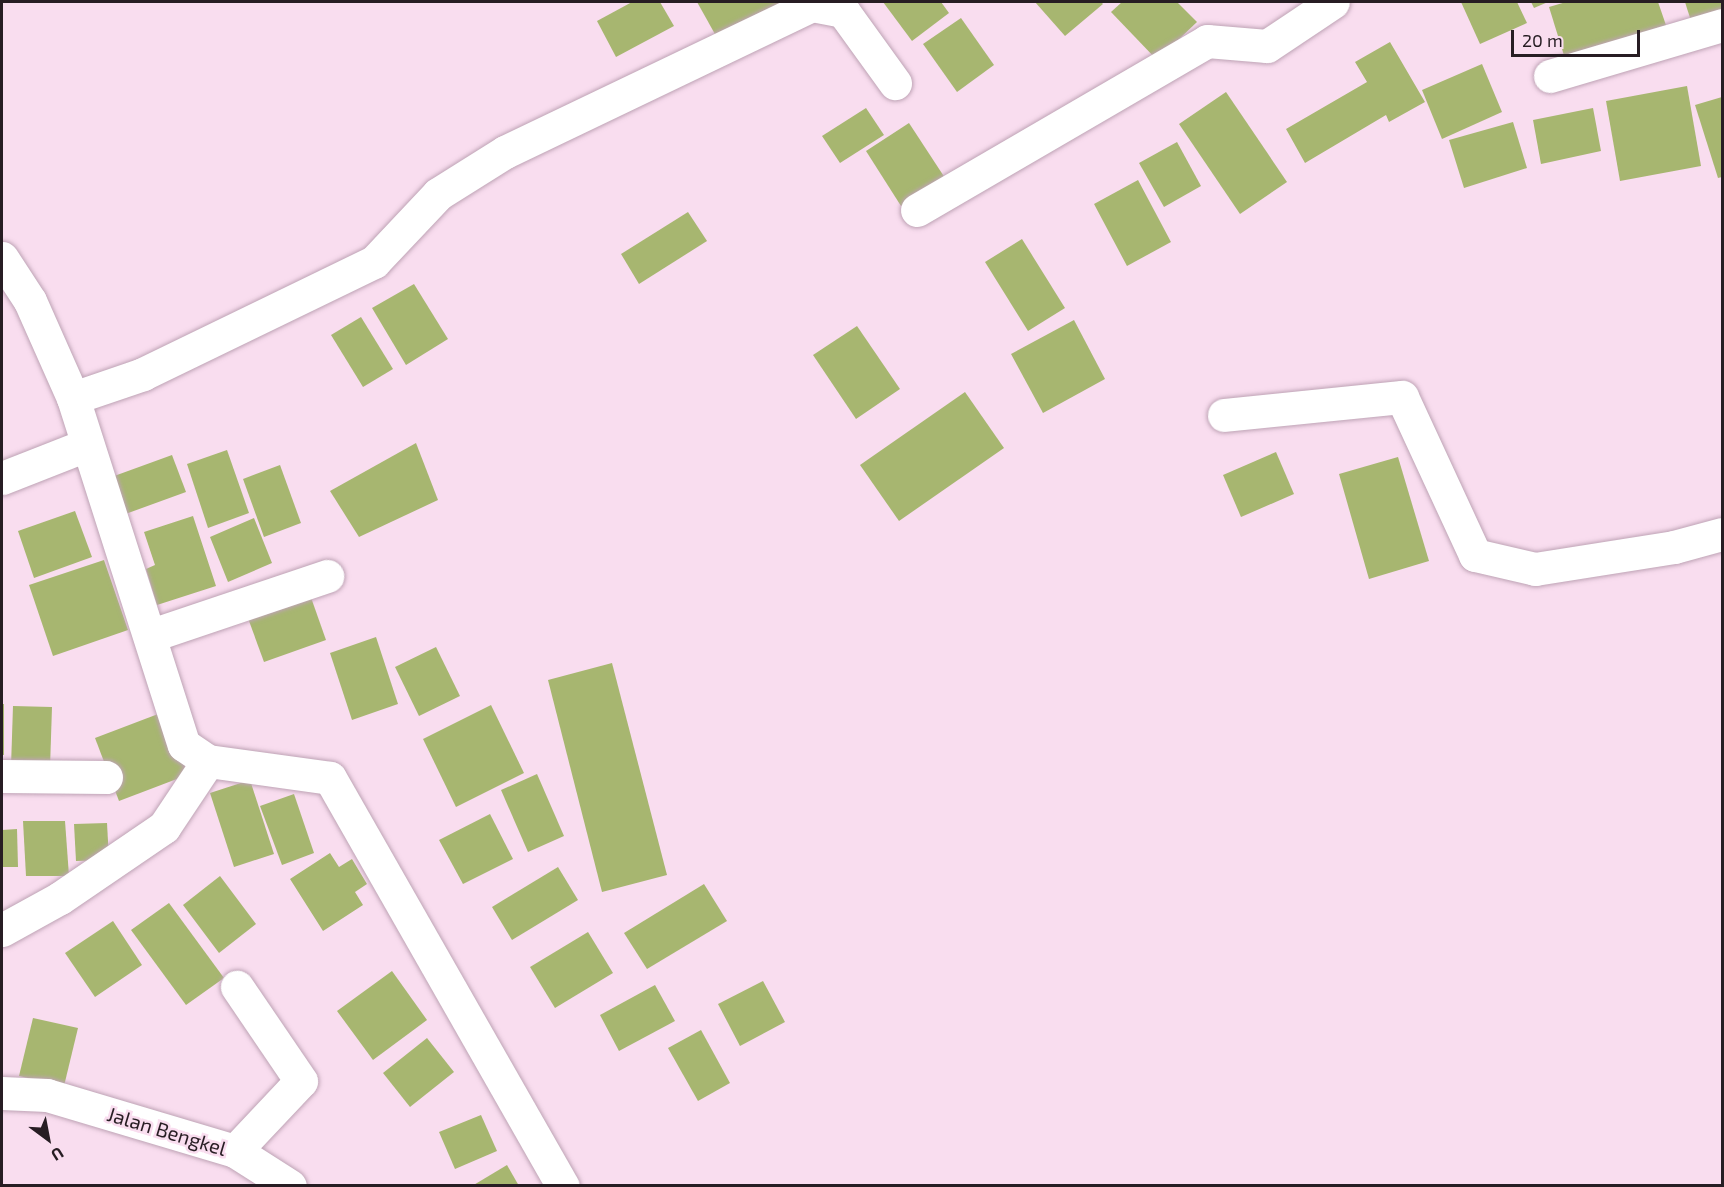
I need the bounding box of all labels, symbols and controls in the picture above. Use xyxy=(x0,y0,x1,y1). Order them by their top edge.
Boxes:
scale bar xyxy=(1514,18,1643,56)
text: 20 m xyxy=(1522,29,1563,51)
street label: Jalan Bengkel xyxy=(105,1102,229,1160)
north arrow xyxy=(18,1109,78,1169)
text: U xyxy=(48,1144,68,1166)

